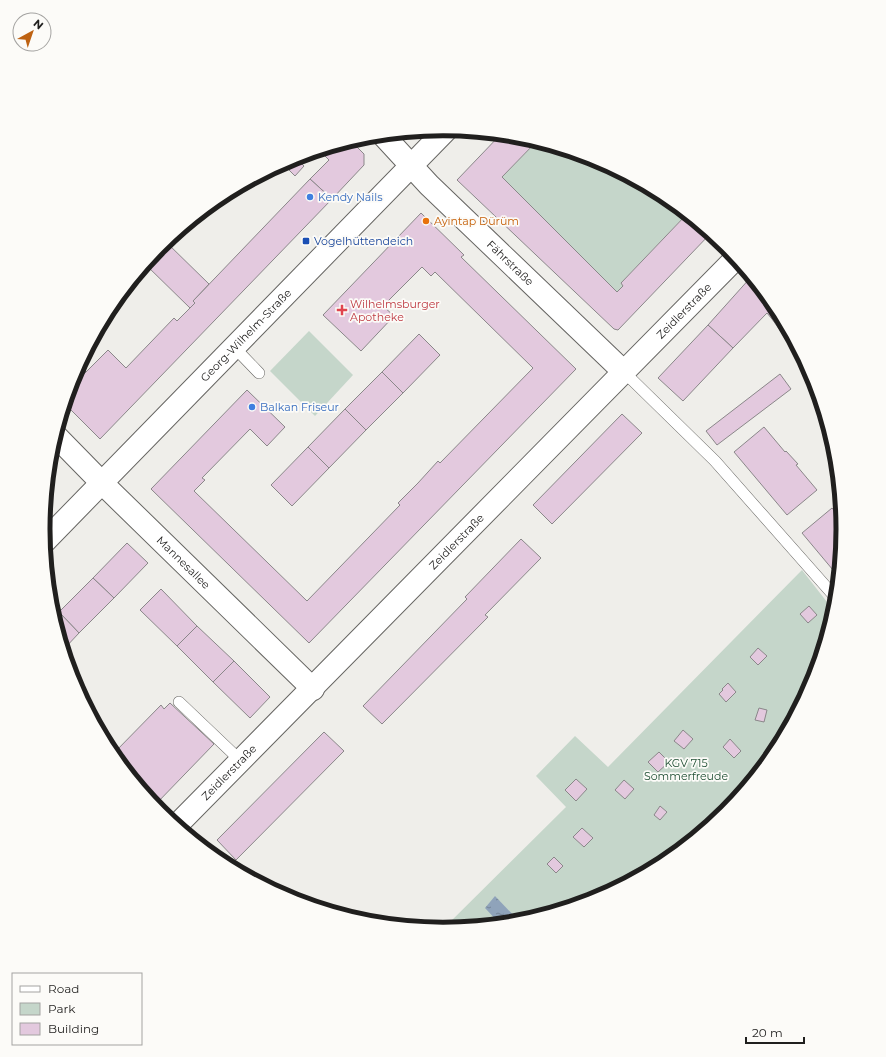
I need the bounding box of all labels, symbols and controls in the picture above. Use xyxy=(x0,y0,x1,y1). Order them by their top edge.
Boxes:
north arrow xyxy=(12,12,52,52)
text: N xyxy=(31,16,46,33)
place label: Kendy Nails xyxy=(318,190,383,204)
marker: Kendy Nails xyxy=(305,192,315,202)
place label: Ayintap Dürüm xyxy=(434,214,519,228)
marker: Ayintap Dürüm xyxy=(421,216,431,226)
place label: Vogelhüttendeich xyxy=(314,234,413,248)
marker: Vogelhüttendeich xyxy=(301,236,311,246)
street label: Fährstraße xyxy=(484,237,537,289)
street label: Zeidlerstraße xyxy=(653,280,715,342)
street label: Georg-Wilhelm-Straße xyxy=(197,286,294,385)
place label: Wilhelmsburger Apotheke xyxy=(350,297,440,324)
marker: Wilhelmsburger Apotheke xyxy=(337,305,347,315)
place label: Balkan Friseur xyxy=(260,400,339,414)
marker: Balkan Friseur xyxy=(247,402,257,412)
street label: Zeidlerstraße xyxy=(426,511,487,572)
street label: Mannesallee xyxy=(154,533,214,592)
street label: Zeidlerstraße xyxy=(199,741,260,803)
park label: KGV 715 Sommerfreude xyxy=(644,756,728,783)
legend xyxy=(12,973,142,1045)
text: Road xyxy=(48,981,79,996)
text: Park xyxy=(48,1001,76,1016)
scale bar xyxy=(746,1019,804,1045)
text: Building xyxy=(48,1021,99,1036)
text: 20 m xyxy=(752,1025,783,1040)

